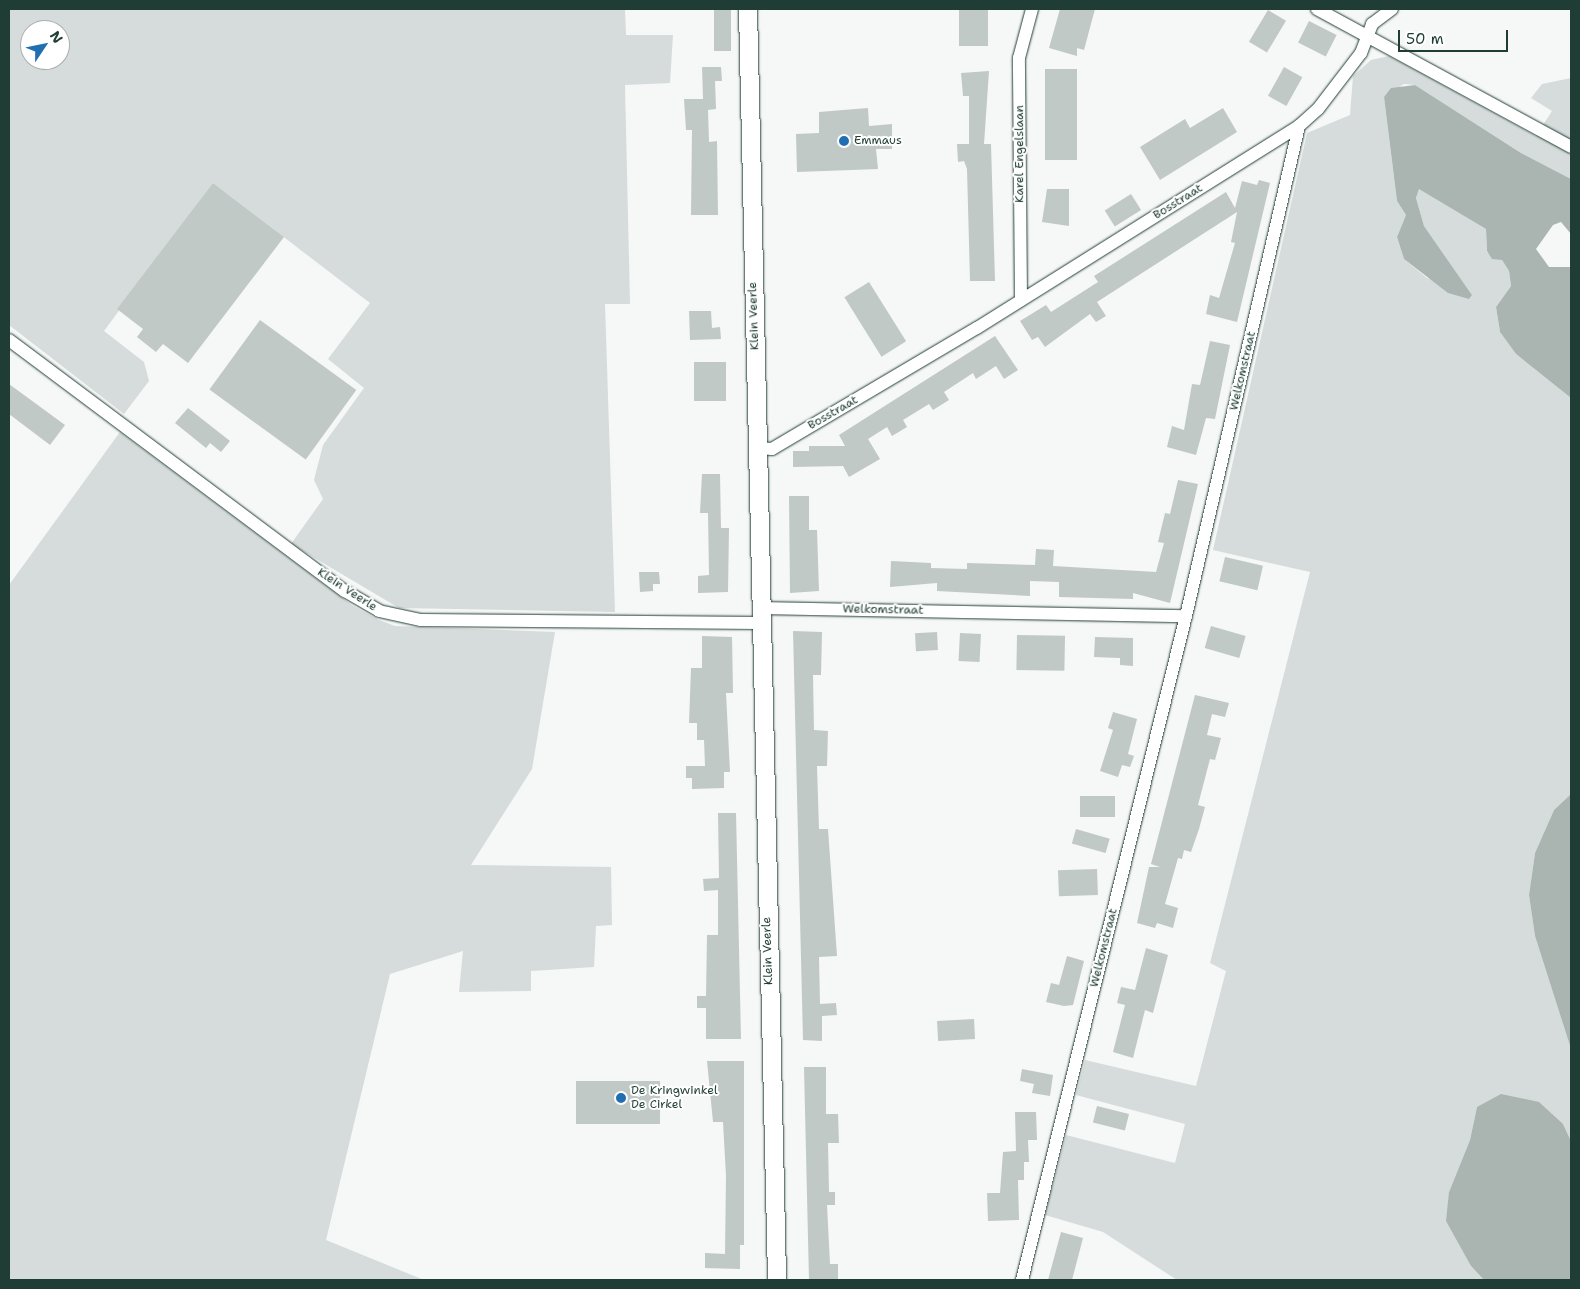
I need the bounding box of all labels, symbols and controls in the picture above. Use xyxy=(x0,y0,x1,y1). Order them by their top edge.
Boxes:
north arrow xyxy=(20,20,70,70)
scale bar xyxy=(1400,20,1510,52)
text: N xyxy=(46,28,67,47)
text: 50 m xyxy=(1406,29,1444,49)
street label: Karel Engelslaan xyxy=(1013,105,1027,203)
place label: Emmaus xyxy=(854,134,902,148)
marker: Emmaus xyxy=(838,135,850,147)
street label: Bosstraat xyxy=(1151,181,1205,223)
street label: Klein Veerle xyxy=(746,282,762,350)
street label: Welkomstraat xyxy=(1227,330,1259,412)
street label: Bosstraat xyxy=(805,393,861,433)
street label: Klein Veerle xyxy=(314,565,380,615)
street label: Welkomstraat xyxy=(842,602,924,618)
street label: Welkomstraat xyxy=(1087,907,1121,989)
street label: Klein Veerle xyxy=(760,917,776,985)
place label: De Kringwinkel De Cirkel xyxy=(631,1084,718,1112)
marker: De Kringwinkel De Cirkel xyxy=(615,1092,627,1104)

